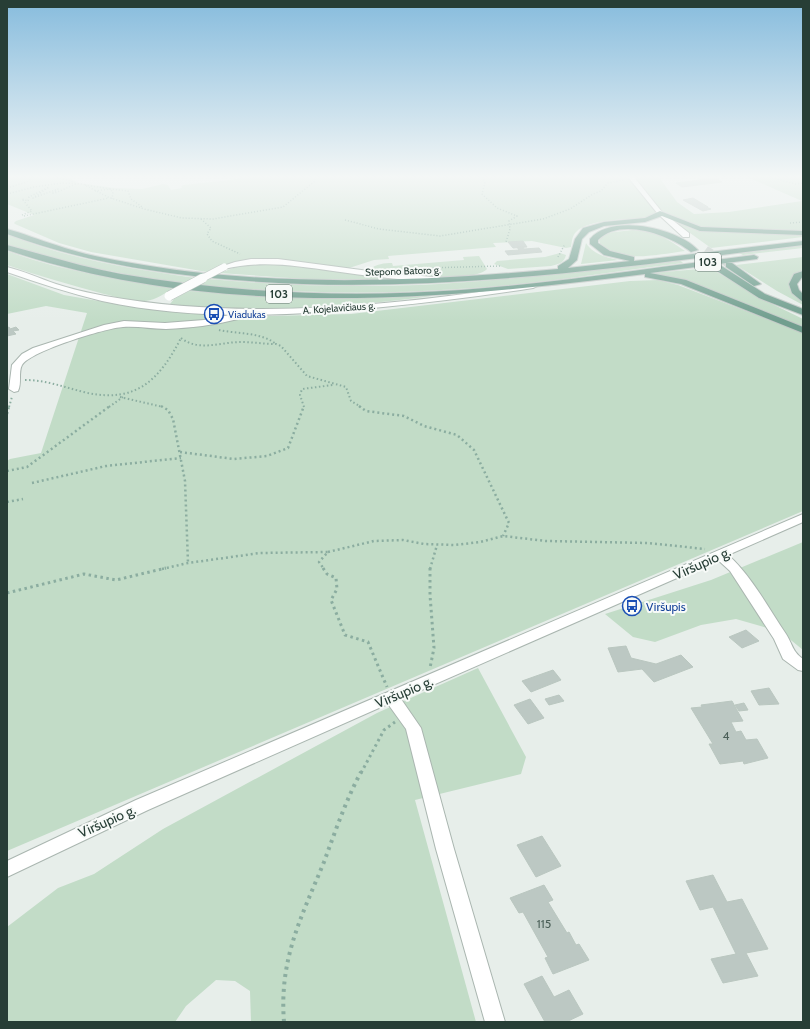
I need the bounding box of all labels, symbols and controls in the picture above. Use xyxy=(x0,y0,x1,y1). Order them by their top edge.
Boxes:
road number: 103 xyxy=(695,253,721,271)
street label: Stepono Batoro g. xyxy=(365,263,441,279)
road number: 103 xyxy=(266,285,292,303)
street label: A. Kojelavičiaus g. xyxy=(302,299,376,317)
bus stop icon: Viadukas xyxy=(203,303,225,325)
place label: Viadukas xyxy=(228,308,266,321)
street label: Viršupio g. xyxy=(670,542,734,584)
bus stop icon: Viršupis xyxy=(621,595,643,617)
place label: Viršupis xyxy=(646,599,686,614)
street label: Viršupio g. xyxy=(372,672,436,712)
house number: 4 xyxy=(723,728,730,743)
street label: Viršupio g. xyxy=(75,800,139,842)
house number: 115 xyxy=(537,916,551,931)

